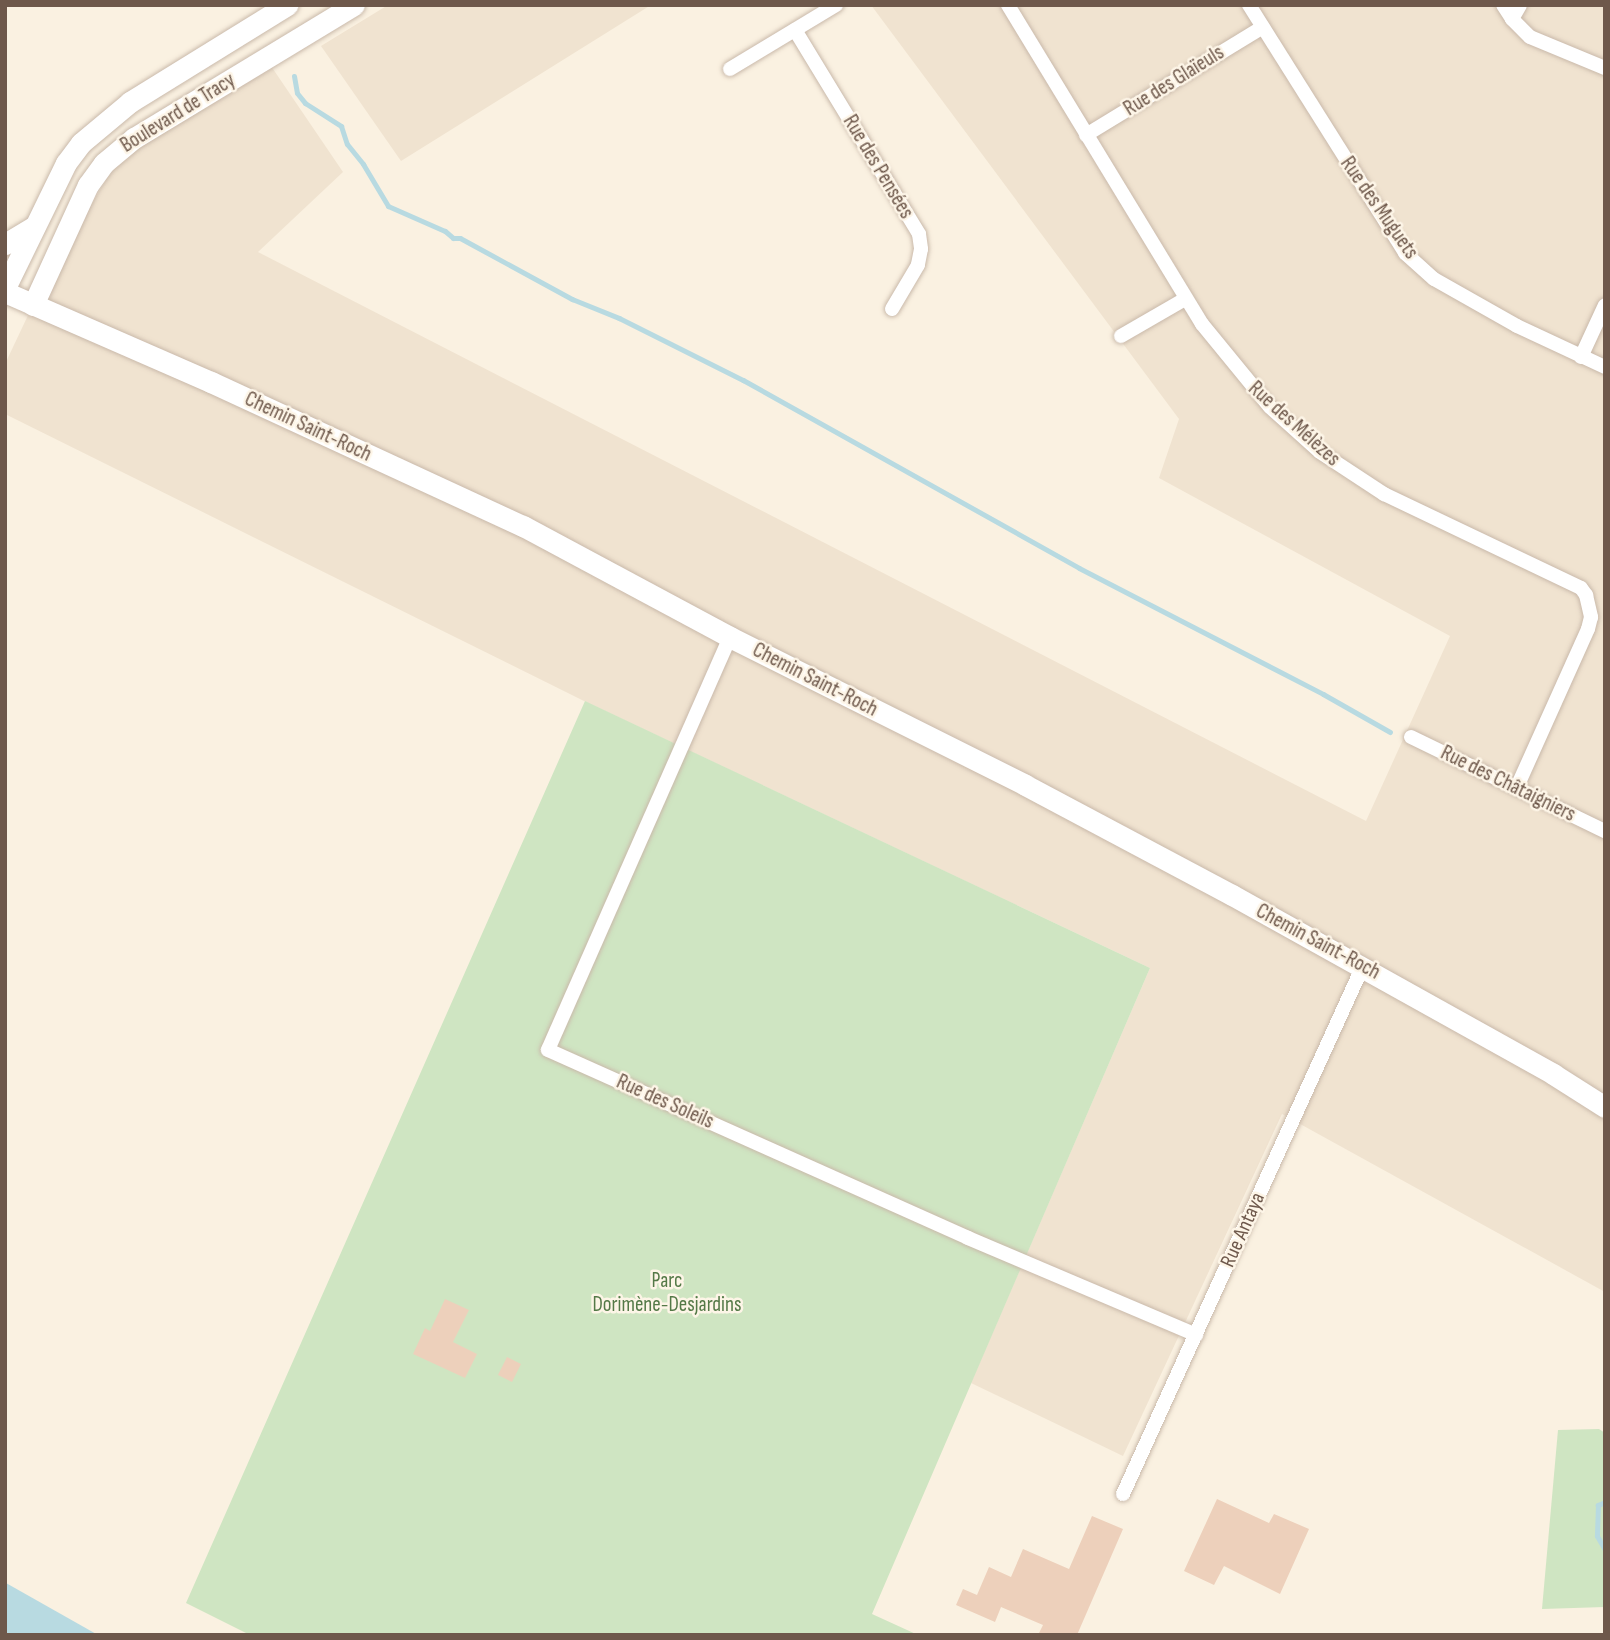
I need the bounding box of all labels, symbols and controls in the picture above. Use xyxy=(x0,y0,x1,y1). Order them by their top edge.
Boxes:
street label: Rue des Glaïeuls xyxy=(1119,40,1229,122)
street label: Boulevard de Tracy xyxy=(116,68,240,158)
street label: Rue des Pensées xyxy=(837,111,919,223)
street label: Rue des Muguets xyxy=(1335,152,1423,264)
street label: Rue des Mélèzes xyxy=(1243,376,1345,472)
street label: Chemin Saint-Roch xyxy=(241,387,375,467)
street label: Chemin Saint-Roch xyxy=(748,638,882,722)
street label: Rue des Châtaigniers xyxy=(1436,740,1580,828)
street label: Chemin Saint-Roch xyxy=(1252,899,1384,985)
street label: Rue des Soleils xyxy=(612,1069,718,1135)
street label: Rue Antaya xyxy=(1215,1189,1271,1271)
park label: Parc Dorimène-Desjardins xyxy=(592,1268,742,1318)

